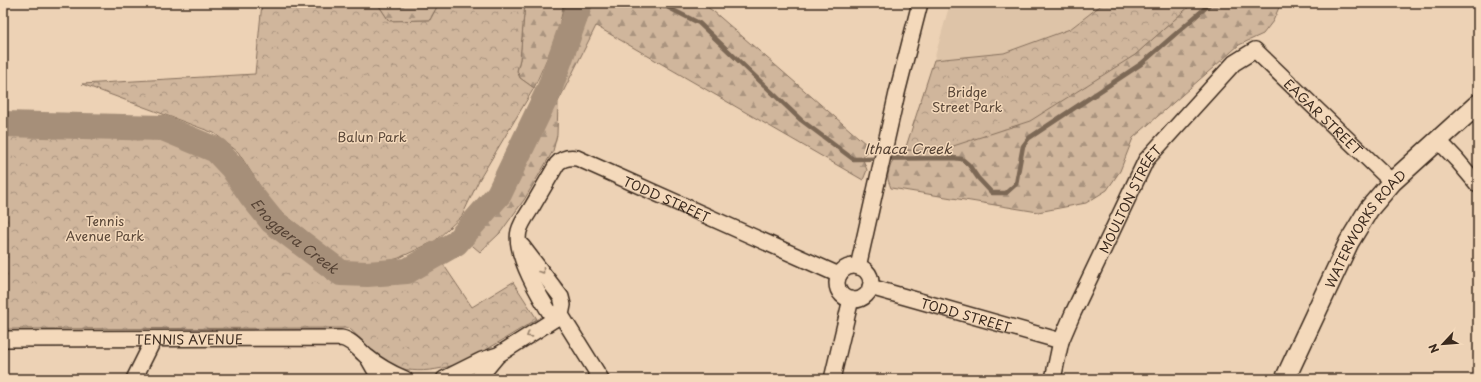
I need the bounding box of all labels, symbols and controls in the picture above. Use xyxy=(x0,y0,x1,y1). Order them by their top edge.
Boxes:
street label: EAGAR STREET xyxy=(1280,74,1367,159)
park label: Bridge Street Park xyxy=(932,82,1002,116)
park label: Balun Park xyxy=(337,127,407,146)
water label: Ithaca Creek xyxy=(864,138,953,159)
street label: MOULTON STREET xyxy=(1094,140,1165,256)
street label: WATERWORKS ROAD xyxy=(1319,165,1410,291)
street label: TODD STREET xyxy=(621,171,714,226)
water label: Enoggera Creek xyxy=(247,193,344,279)
park label: Tennis Avenue Park xyxy=(66,211,144,245)
one-way arrow xyxy=(537,266,544,273)
street label: TODD STREET xyxy=(919,292,1014,336)
north arrow xyxy=(1423,324,1463,364)
street label: TENNIS AVENUE xyxy=(135,329,243,348)
one-way arrow xyxy=(526,330,533,338)
text: N xyxy=(1424,341,1443,356)

